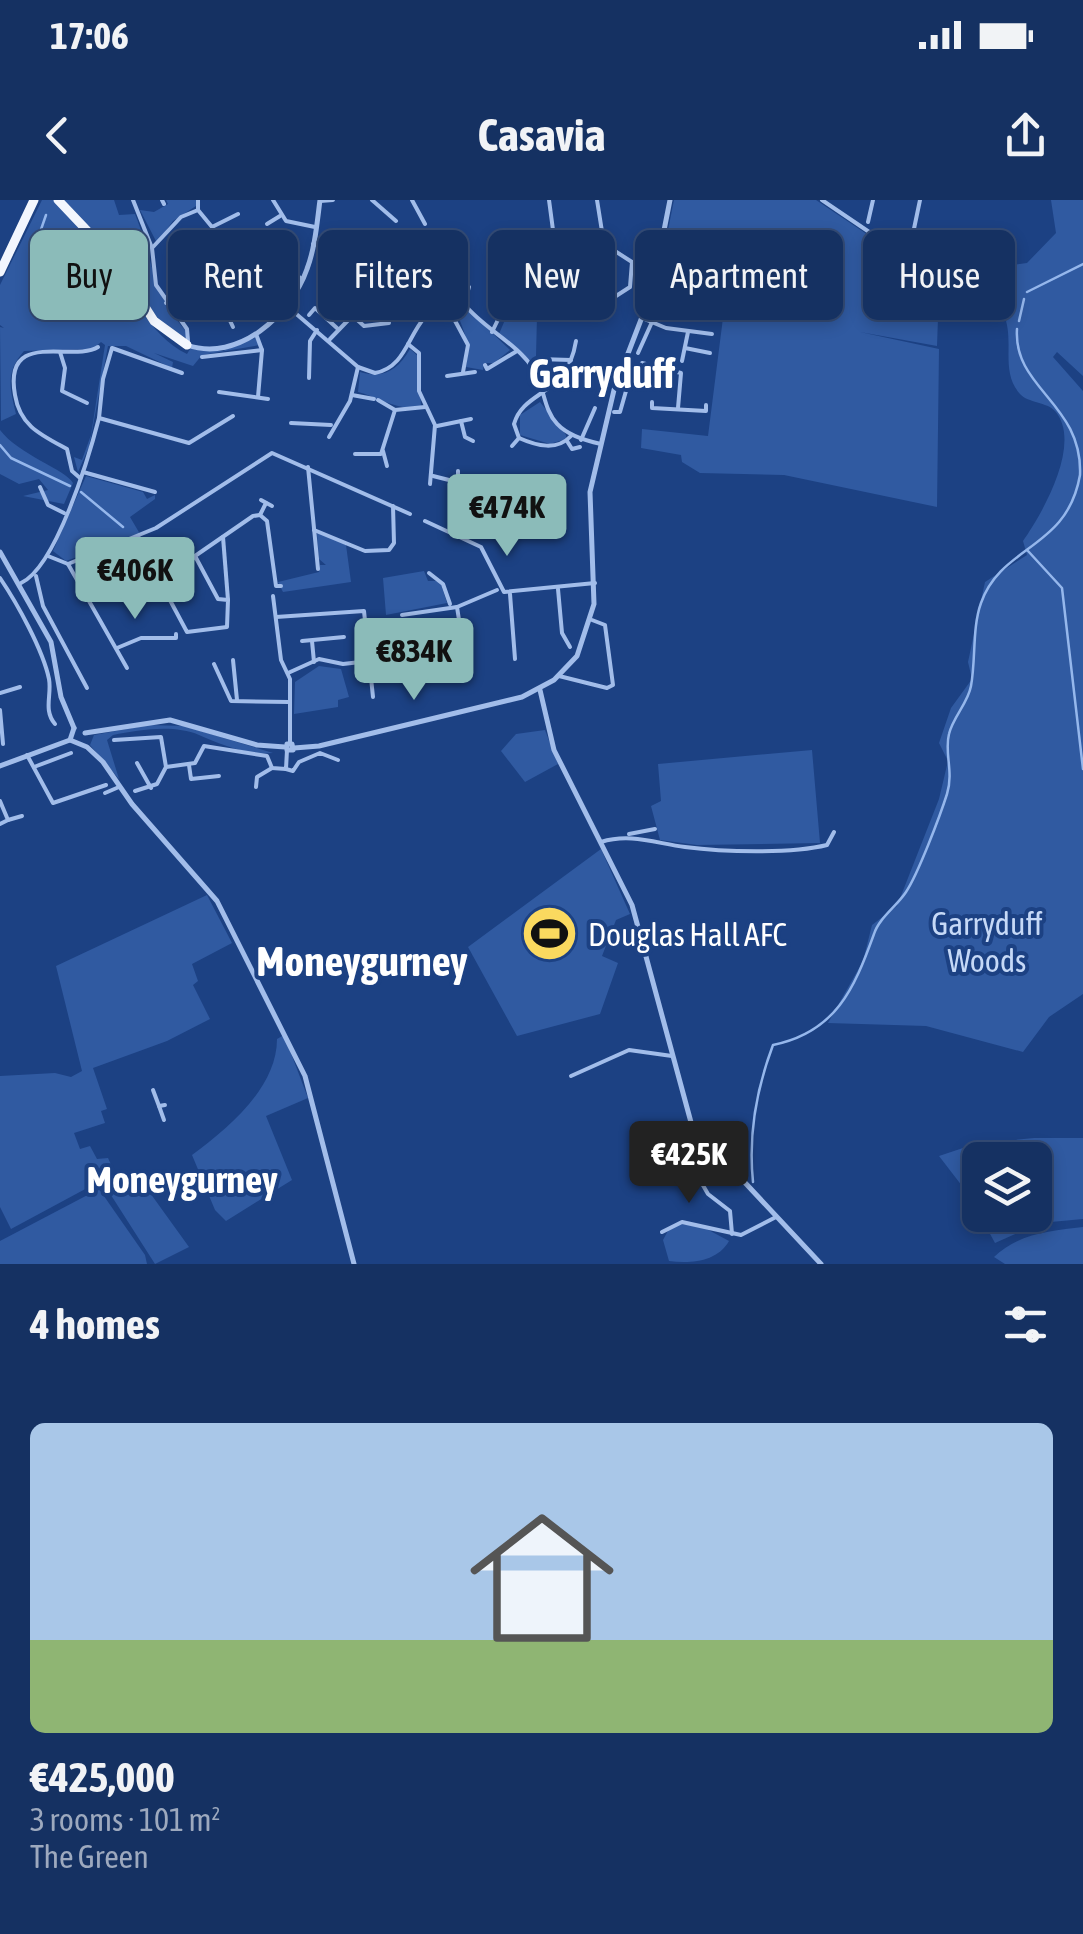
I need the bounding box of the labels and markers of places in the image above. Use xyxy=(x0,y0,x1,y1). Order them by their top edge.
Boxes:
pin: €474K xyxy=(437,474,577,559)
pin: €406K xyxy=(65,537,205,622)
pin: €834K xyxy=(344,618,484,703)
sports icon: Douglas Hall AFC xyxy=(519,904,579,964)
place label: Douglas Hall AFC xyxy=(588,916,787,953)
pin: €425K xyxy=(619,1121,759,1206)

